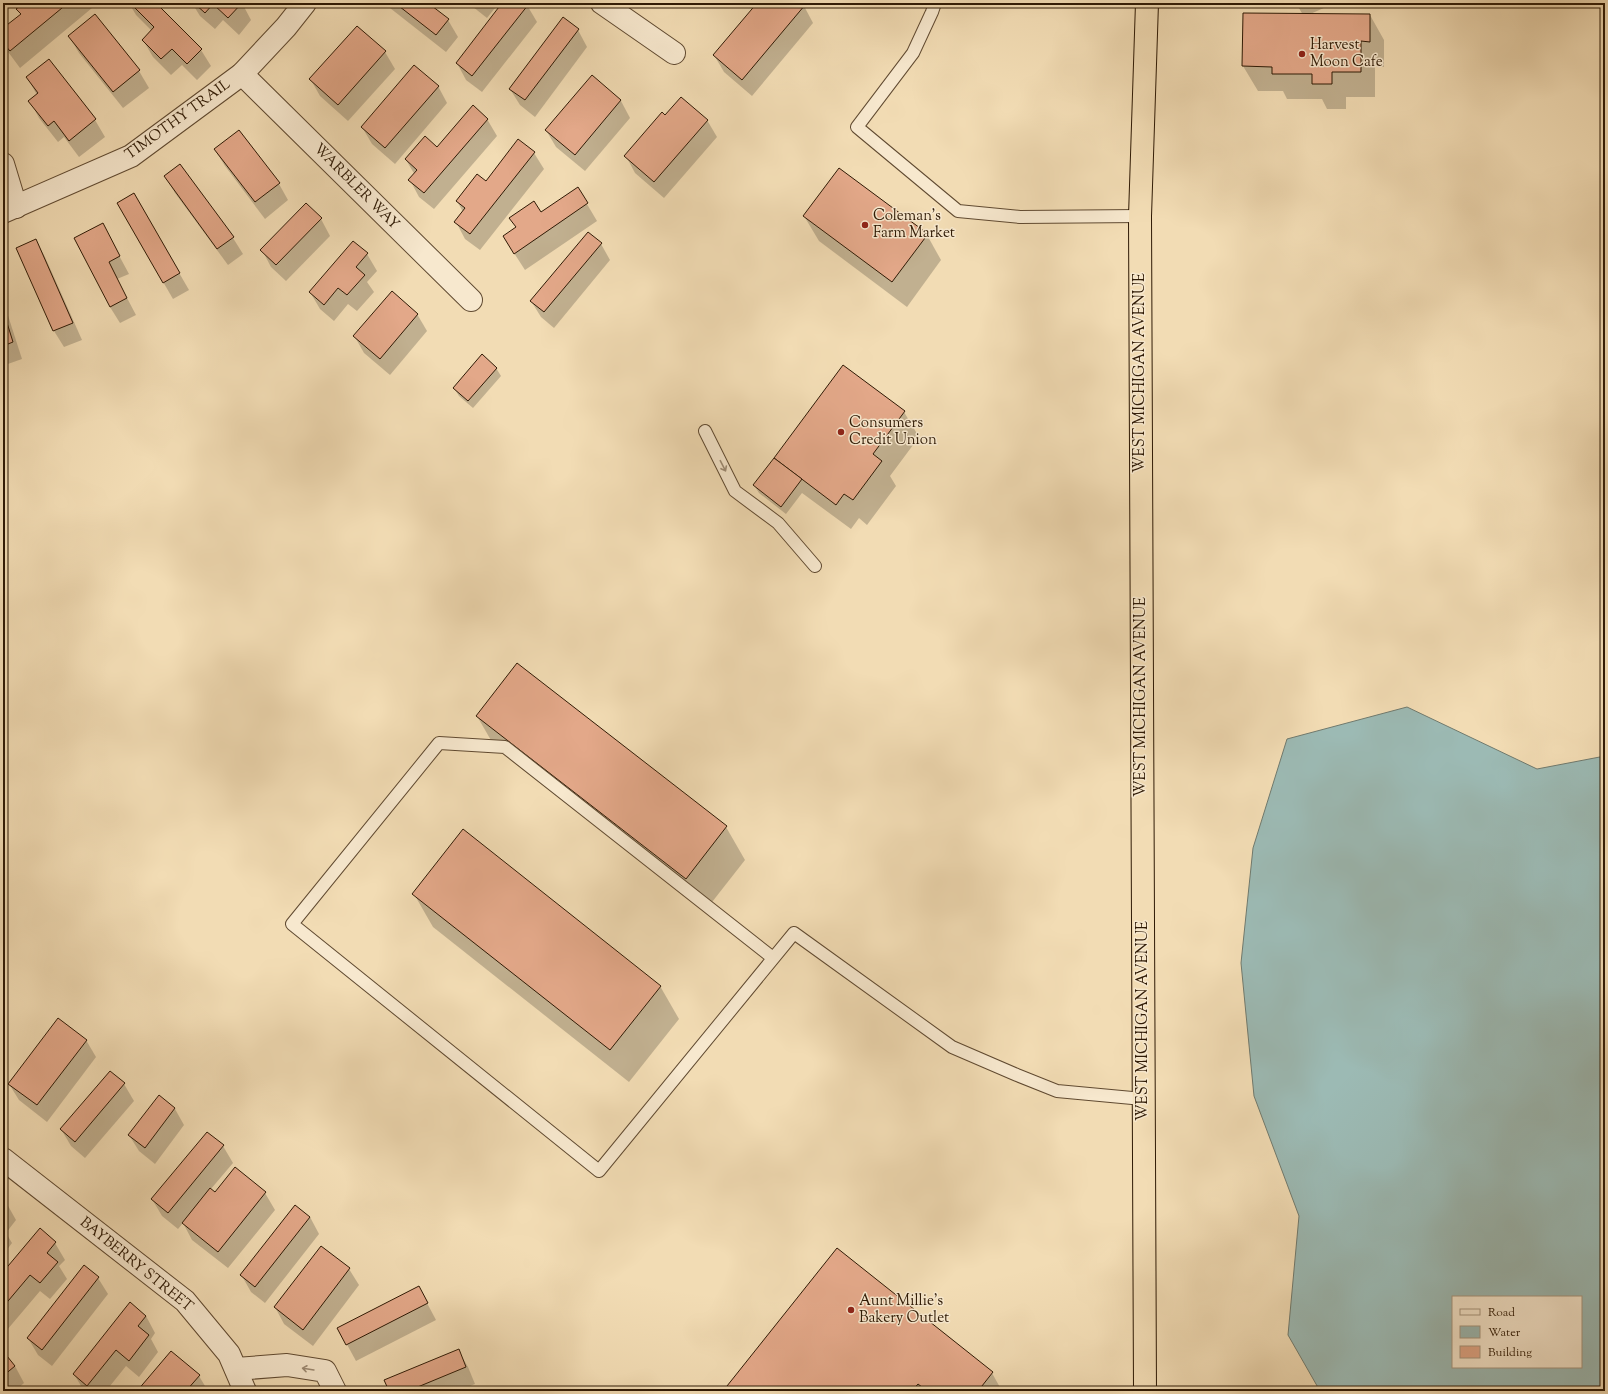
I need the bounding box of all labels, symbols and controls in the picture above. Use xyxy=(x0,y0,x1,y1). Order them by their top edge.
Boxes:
place label: Harvest Moon Cafe xyxy=(1310,35,1383,73)
marker: Harvest Moon Cafe xyxy=(1297,49,1307,59)
street label: TIMOTHY TRAIL xyxy=(121,75,235,165)
street label: WARBLER WAY xyxy=(308,139,404,235)
place label: Coleman's Farm Market xyxy=(873,206,955,244)
marker: Coleman's Farm Market xyxy=(860,220,870,230)
street label: WEST MICHIGAN AVENUE xyxy=(1130,273,1151,473)
place label: Consumers Credit Union xyxy=(849,413,937,451)
marker: Consumers Credit Union xyxy=(836,427,846,437)
one-way arrow xyxy=(720,460,727,472)
street label: WEST MICHIGAN AVENUE xyxy=(1131,597,1152,797)
street label: WEST MICHIGAN AVENUE xyxy=(1133,921,1154,1121)
street label: BAYBERRY STREET xyxy=(75,1213,198,1318)
place label: Aunt Millie’s Bakery Outlet xyxy=(859,1291,949,1329)
legend xyxy=(1452,1296,1582,1368)
text: Road xyxy=(1488,1304,1515,1322)
marker: Aunt Millie’s Bakery Outlet xyxy=(846,1305,856,1315)
text: Water xyxy=(1488,1324,1521,1342)
text: Building xyxy=(1488,1344,1532,1362)
one-way arrow xyxy=(302,1365,315,1373)

